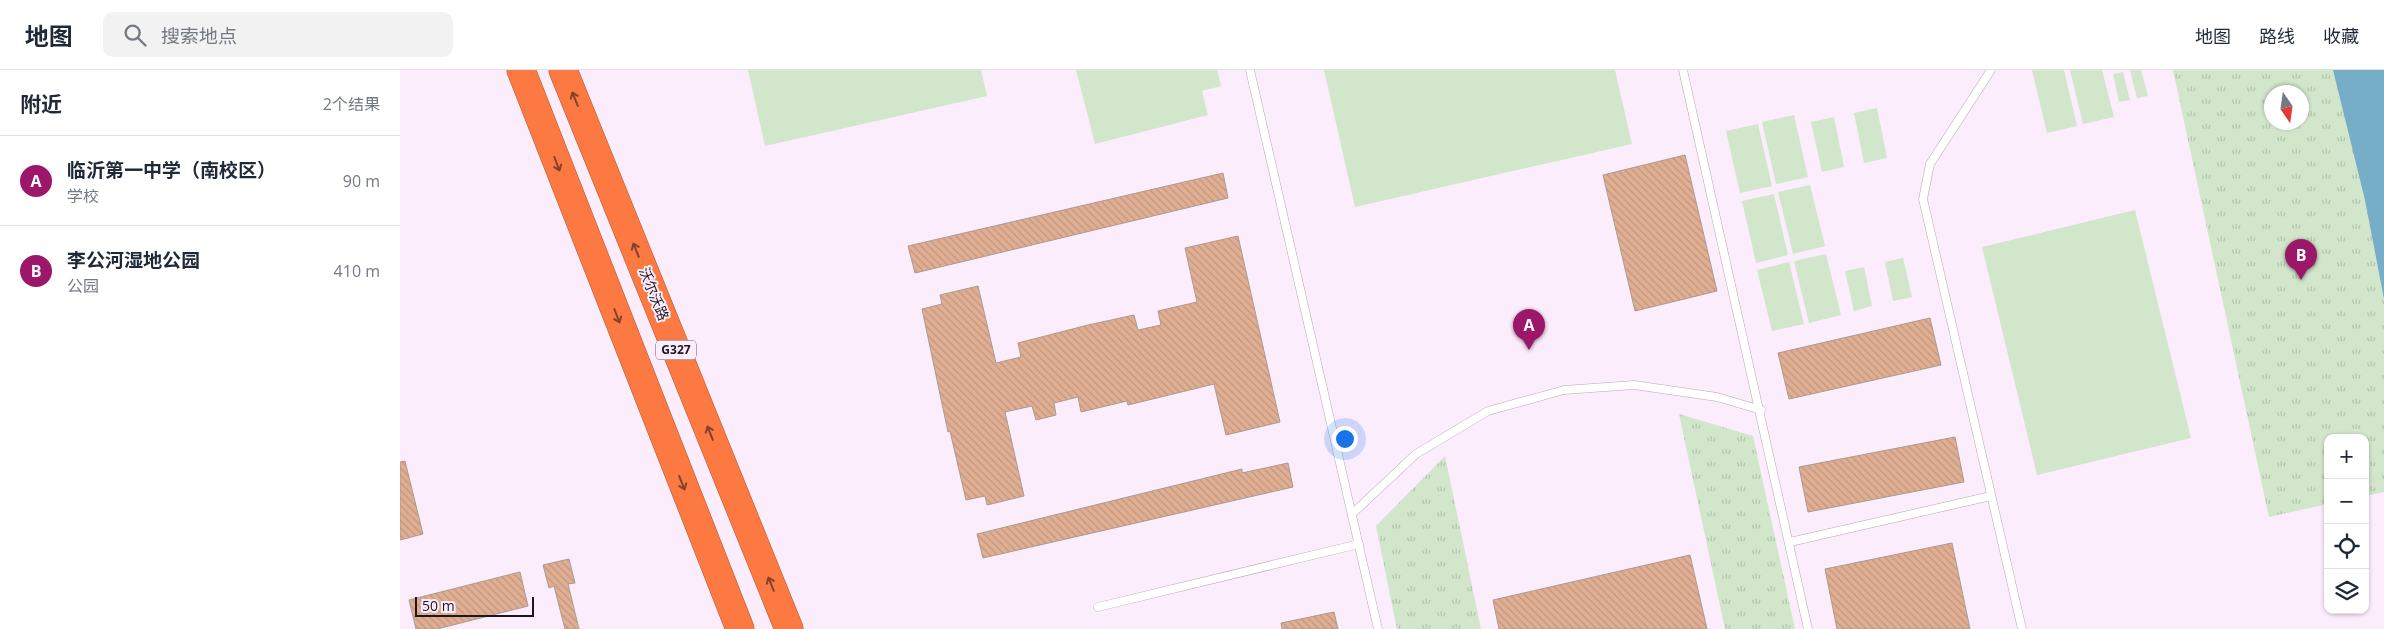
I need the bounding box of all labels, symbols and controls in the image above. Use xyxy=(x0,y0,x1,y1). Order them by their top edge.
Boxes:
search box xyxy=(103,12,453,57)
text: 地图 xyxy=(25,19,73,52)
icon: search xyxy=(121,21,149,49)
text: 搜索地点 xyxy=(161,23,237,49)
text: 地图 xyxy=(2195,24,2231,48)
text: 路线 xyxy=(2259,24,2295,48)
text: 收藏 xyxy=(2323,24,2359,48)
north arrow xyxy=(2264,85,2309,130)
text: 附近 xyxy=(20,90,62,118)
one-way arrow xyxy=(570,92,579,107)
text: 2个结果 xyxy=(323,93,380,115)
one-way arrow xyxy=(553,156,563,171)
text: 临沂第一中学（南校区） xyxy=(67,157,276,183)
text: A xyxy=(30,170,42,192)
text: 90 m xyxy=(343,170,380,192)
text: 学校 xyxy=(67,185,99,207)
pin: B xyxy=(2285,239,2317,280)
one-way arrow xyxy=(631,243,640,258)
text: 李公河湿地公园 xyxy=(67,247,200,273)
text: B xyxy=(31,260,41,282)
text: 410 m xyxy=(334,260,380,282)
street label: 沃尔沃路 xyxy=(635,264,674,323)
text: 公园 xyxy=(67,275,99,297)
one-way arrow xyxy=(612,308,622,323)
pin: A xyxy=(1513,309,1545,350)
road number: G327 xyxy=(656,340,696,360)
one-way arrow xyxy=(705,426,714,441)
your location xyxy=(1332,426,1358,452)
map controls xyxy=(2324,434,2369,614)
button: + xyxy=(2324,434,2369,479)
one-way arrow xyxy=(678,475,687,490)
button: − xyxy=(2324,479,2369,524)
button: locate xyxy=(2324,524,2369,569)
button: layers xyxy=(2324,569,2369,614)
one-way arrow xyxy=(766,577,775,592)
scale bar xyxy=(415,594,534,617)
text: 50 m xyxy=(422,596,455,615)

